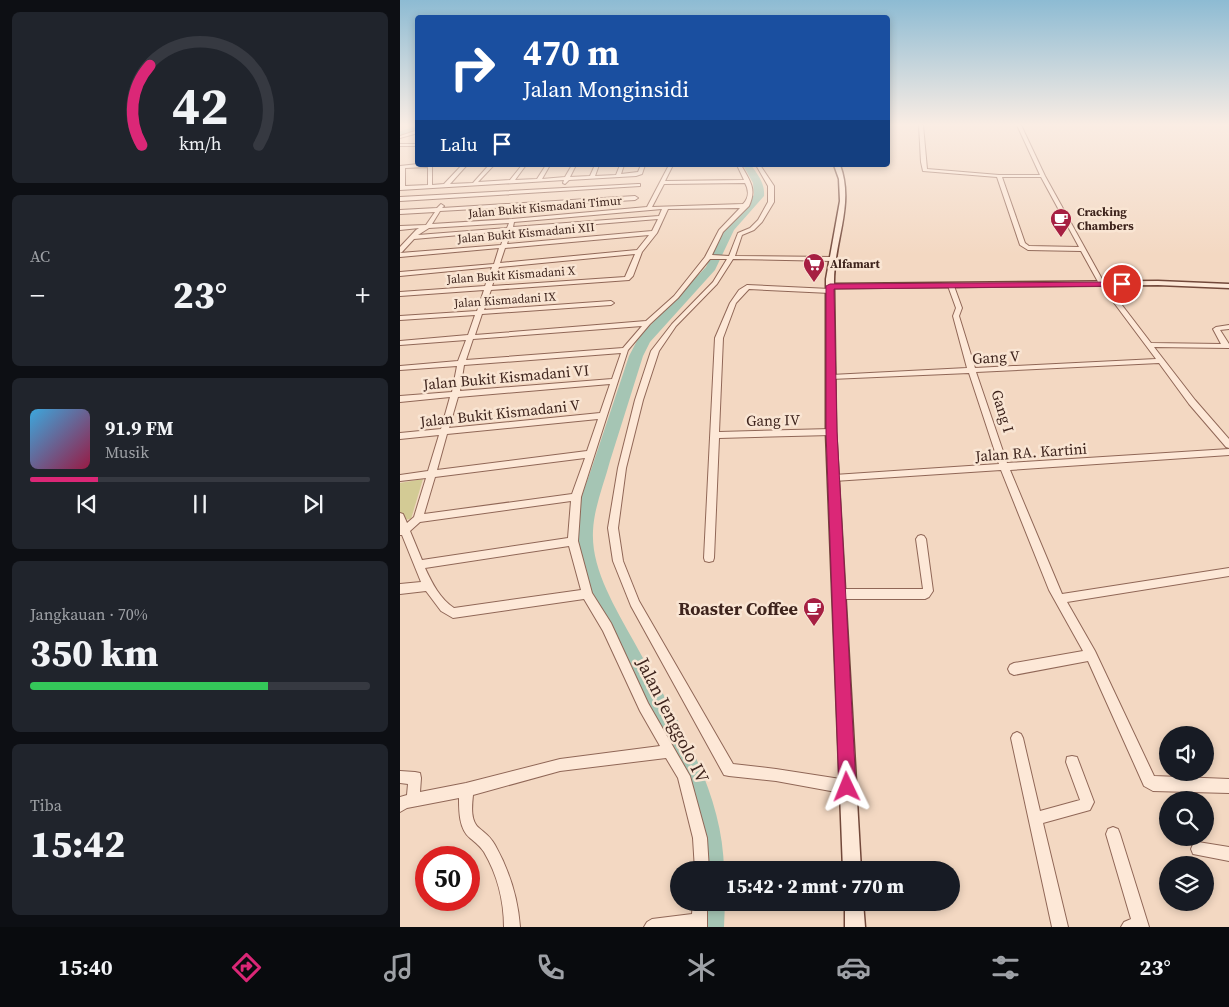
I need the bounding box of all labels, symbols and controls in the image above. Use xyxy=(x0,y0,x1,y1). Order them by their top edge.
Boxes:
text: 470 m xyxy=(523,29,619,77)
icon: right xyxy=(440,35,505,100)
text: 42 xyxy=(172,70,228,141)
text: Jalan Monginsidi xyxy=(523,74,689,104)
icon: arrive xyxy=(488,130,516,158)
text: km/h xyxy=(179,131,222,156)
text: Lalu xyxy=(440,131,478,157)
street label: Jalan Bukit Kismadani Timur xyxy=(466,192,623,222)
place label: Cracking Chambers xyxy=(1077,204,1134,234)
cafe icon: Cracking Chambers xyxy=(1049,207,1073,238)
street label: Jalan Bukit Kismadani XII xyxy=(456,219,595,247)
text: AC xyxy=(30,245,50,267)
supermarket icon: Alfamart xyxy=(802,252,826,283)
place label: Alfamart xyxy=(830,256,880,272)
street label: Jalan Bukit Kismadani X xyxy=(445,263,576,288)
pin xyxy=(1101,263,1143,305)
text: 23° xyxy=(173,269,227,321)
icon: arrive xyxy=(1108,270,1136,298)
text: − xyxy=(30,276,45,314)
text: + xyxy=(355,276,370,314)
street label: Jalan Kismadani IX xyxy=(452,288,557,312)
street label: Gang V xyxy=(972,345,1020,369)
street label: Jalan Bukit Kismadani VI xyxy=(421,359,590,395)
street label: Gang I xyxy=(987,387,1019,435)
street label: Jalan Bukit Kismadani V xyxy=(418,394,581,432)
street label: Gang IV xyxy=(746,409,800,431)
text: 91.9 FM xyxy=(105,415,174,441)
street label: Jalan RA. Kartini xyxy=(973,438,1088,466)
text: Musik xyxy=(105,441,149,463)
icon: previous xyxy=(73,490,101,518)
icon: pause xyxy=(186,490,214,518)
icon: next xyxy=(299,490,327,518)
place label: Roaster Coffee xyxy=(678,596,798,621)
cafe icon: Roaster Coffee xyxy=(802,596,826,627)
text: Jangkauan · 70% xyxy=(30,603,148,625)
text: 350 km xyxy=(30,627,158,679)
street label: Jalan Jenggolo IV xyxy=(630,652,715,787)
map controls xyxy=(1159,726,1214,911)
button: sound xyxy=(1159,726,1214,781)
position arrow xyxy=(820,760,872,812)
button: search xyxy=(1159,791,1214,846)
text: Tiba xyxy=(30,794,62,816)
text: 15:42 xyxy=(30,818,125,870)
speed limit sign: 50 xyxy=(415,846,480,911)
button: layers xyxy=(1159,856,1214,911)
text: 15:42 · 2 mnt · 770 m xyxy=(726,873,904,899)
icon: directions xyxy=(229,950,264,985)
icon: music xyxy=(381,950,416,985)
icon: phone xyxy=(533,950,568,985)
icon: climate xyxy=(684,950,719,985)
icon: car xyxy=(836,950,871,985)
icon: filters xyxy=(988,950,1023,985)
text: 15:40 xyxy=(58,952,113,982)
text: 23° xyxy=(1140,952,1171,982)

